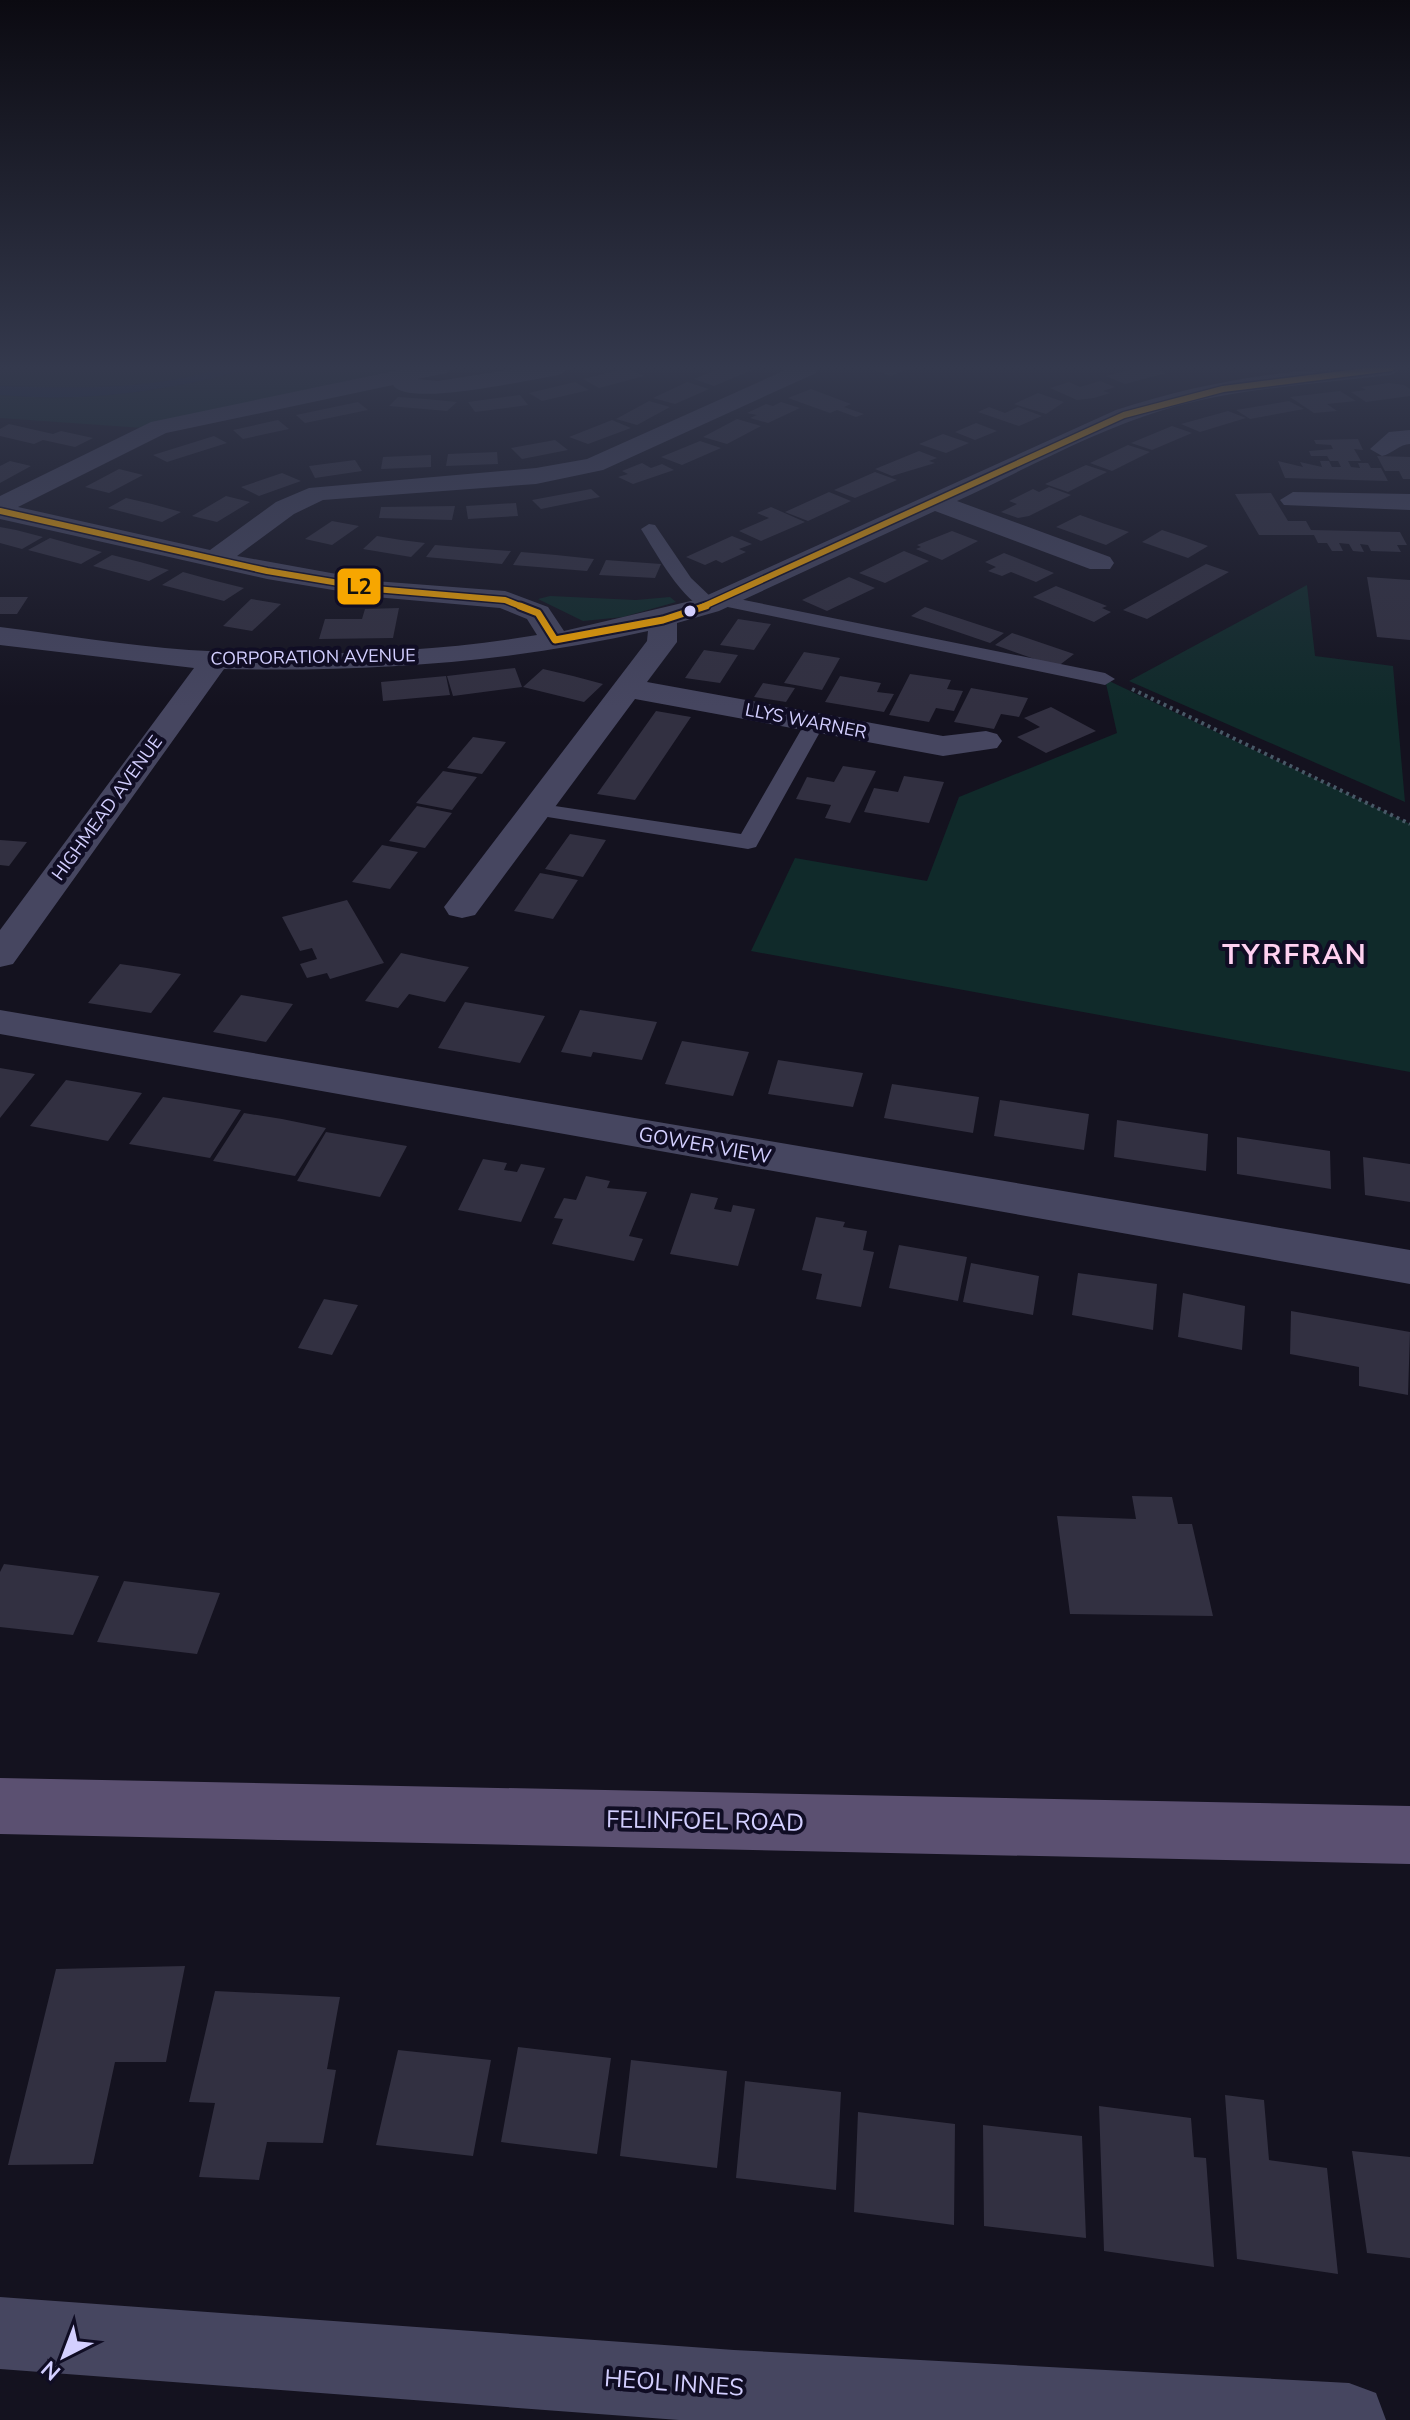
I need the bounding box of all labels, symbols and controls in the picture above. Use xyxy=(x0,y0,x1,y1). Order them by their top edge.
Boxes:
line badge: L2 xyxy=(336,567,382,606)
text: L2 xyxy=(346,572,372,602)
unlabelled marker xyxy=(682,603,698,619)
street label: CORPORATION AVENUE xyxy=(210,643,416,671)
street label: LLYS WARNER xyxy=(743,697,869,745)
street label: HIGHMEAD AVENUE xyxy=(46,731,168,885)
district label: TYRFRAN xyxy=(1222,936,1368,974)
street label: GOWER VIEW xyxy=(636,1121,773,1170)
street label: FELINFOEL ROAD xyxy=(606,1803,804,1839)
north arrow xyxy=(24,2316,104,2396)
text: N xyxy=(35,2353,67,2387)
street label: HEOL INNES xyxy=(603,2362,745,2404)

